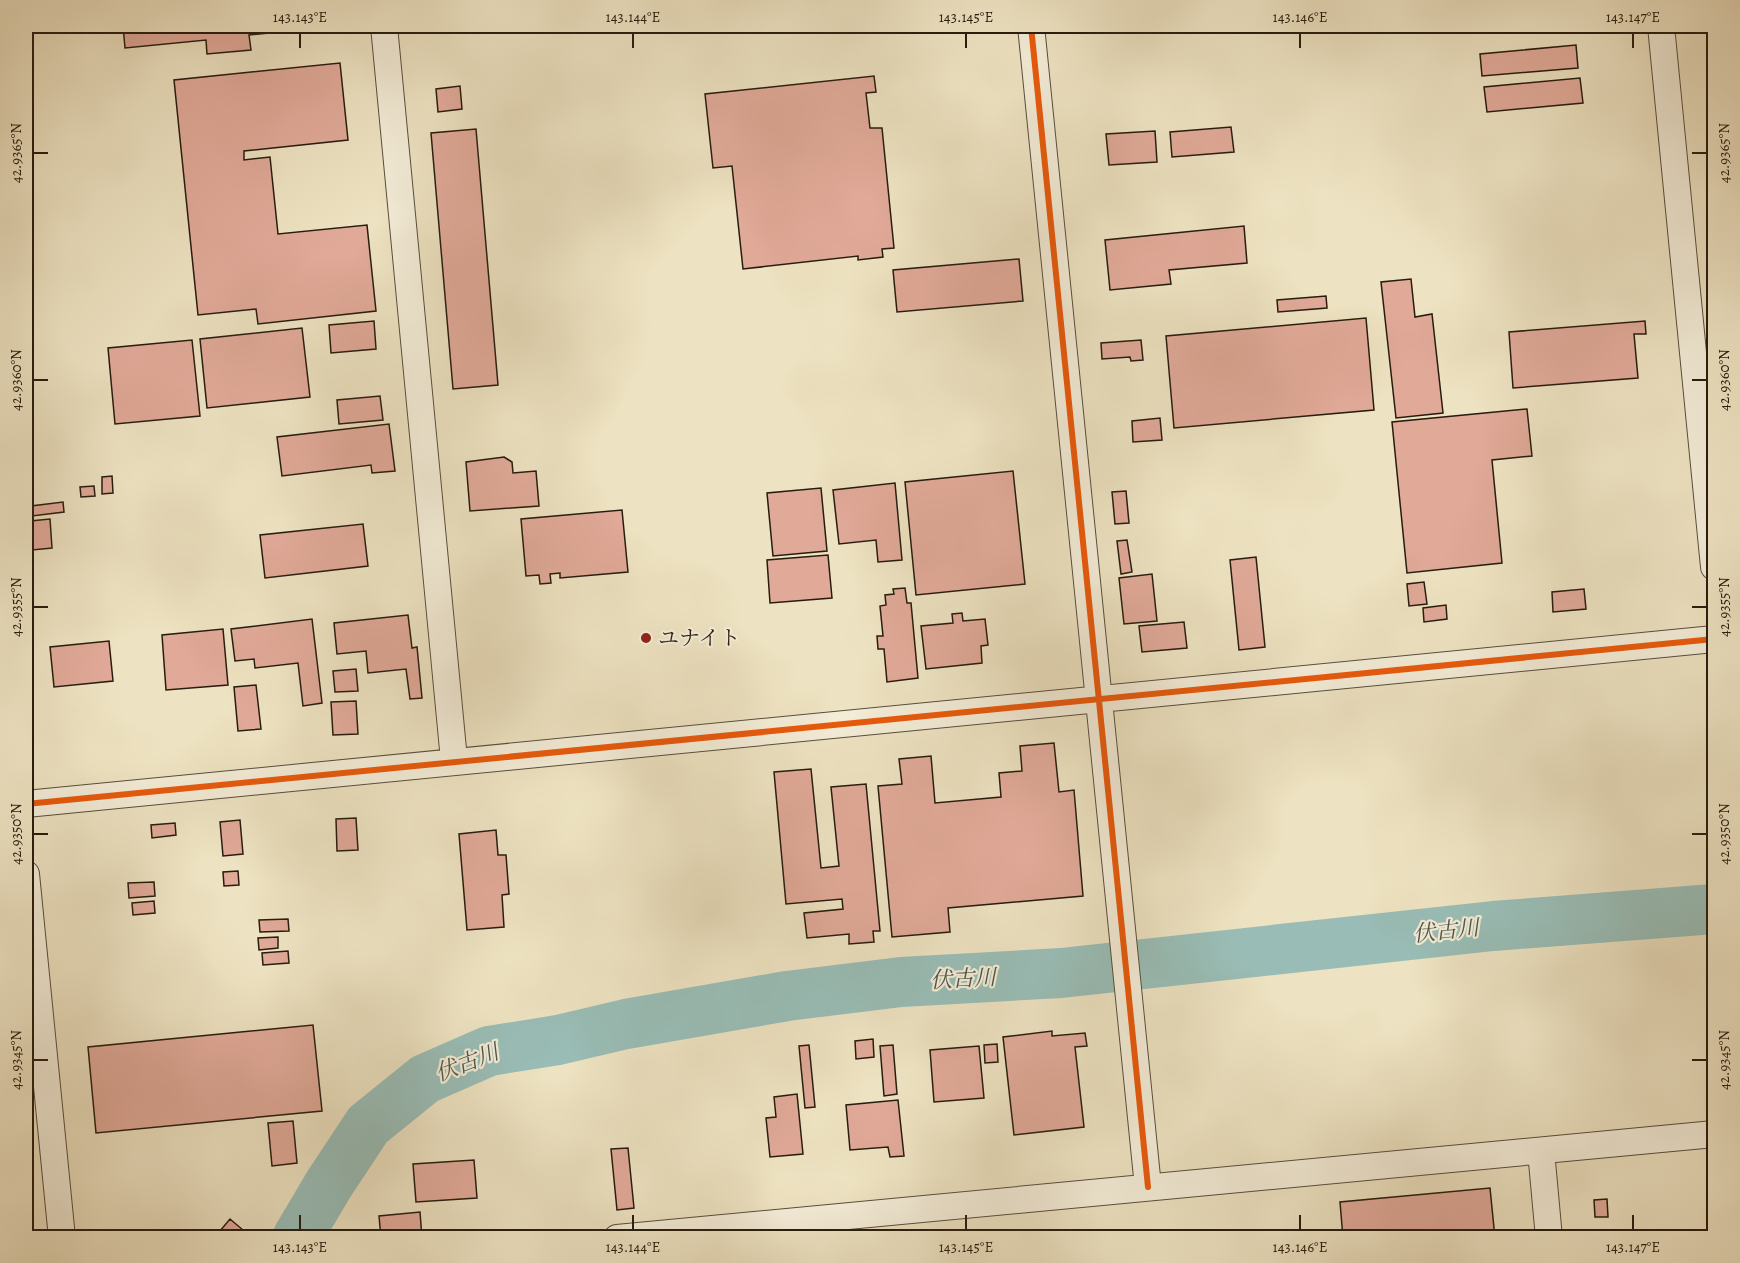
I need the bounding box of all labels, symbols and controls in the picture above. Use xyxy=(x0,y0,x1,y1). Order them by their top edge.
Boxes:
text: 143.143°E xyxy=(273,7,327,27)
text: 143.144°E xyxy=(606,7,660,27)
text: 143.145°E xyxy=(939,7,993,27)
text: 143.146°E xyxy=(1273,7,1328,27)
text: 143.147°E xyxy=(1606,7,1660,27)
text: 42.9365°N xyxy=(6,123,26,183)
text: 42.9365°N xyxy=(1714,123,1734,183)
text: 42.9360°N xyxy=(6,349,26,411)
text: 42.9360°N xyxy=(1714,349,1734,411)
text: 42.9355°N xyxy=(6,577,26,637)
text: 42.9355°N xyxy=(1714,577,1734,637)
place label: ユナイト xyxy=(658,624,741,652)
marker: ユナイト xyxy=(639,631,653,645)
text: 42.9350°N xyxy=(6,803,26,865)
text: 42.9350°N xyxy=(1714,803,1734,865)
water label: 伏古川 xyxy=(1412,912,1482,949)
water label: 伏古川 xyxy=(929,962,999,996)
text: 42.9345°N xyxy=(6,1030,26,1090)
text: 42.9345°N xyxy=(1714,1030,1734,1090)
water label: 伏古川 xyxy=(431,1036,505,1089)
text: 143.143°E xyxy=(273,1237,327,1257)
text: 143.144°E xyxy=(606,1237,660,1257)
text: 143.145°E xyxy=(939,1237,993,1257)
text: 143.146°E xyxy=(1273,1237,1328,1257)
text: 143.147°E xyxy=(1606,1237,1660,1257)

